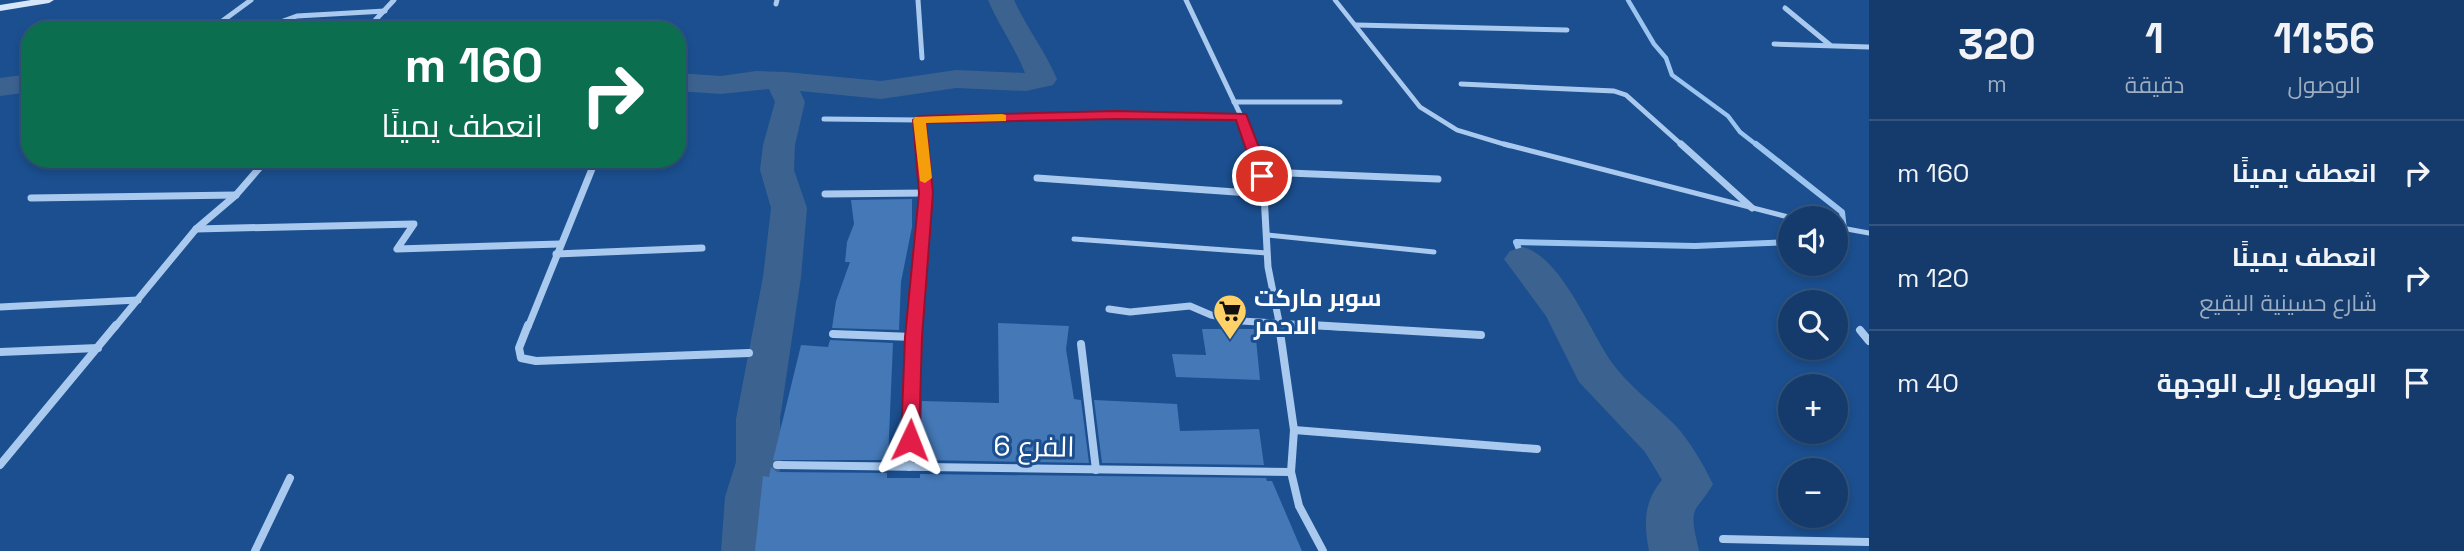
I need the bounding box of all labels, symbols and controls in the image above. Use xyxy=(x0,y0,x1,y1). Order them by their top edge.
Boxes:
text: 1 xyxy=(2145,12,2164,65)
text: 11:56 xyxy=(2273,12,2375,65)
text: 320 xyxy=(1958,18,2036,71)
text: 160 m xyxy=(405,34,543,96)
icon: right xyxy=(567,49,658,140)
text: m xyxy=(1987,69,2007,99)
text: دقيقة xyxy=(2125,70,2184,100)
text: الوصول xyxy=(2288,70,2361,100)
text: انعطف يمينًا xyxy=(381,106,543,146)
pin xyxy=(1232,146,1292,206)
icon: right xyxy=(2398,154,2436,192)
text: 160 m xyxy=(1897,156,1970,190)
text: انعطف يمينًا xyxy=(2232,156,2377,190)
icon: arrive xyxy=(1243,157,1281,195)
map controls xyxy=(1778,206,1848,528)
button: sound xyxy=(1778,206,1848,276)
text: انعطف يمينًا xyxy=(2232,240,2377,274)
icon: right xyxy=(2398,259,2436,297)
text: 120 m xyxy=(1897,261,1969,295)
place label: سوبر ماركت الاحمر xyxy=(1253,282,1382,341)
text: شارع حسينية البقيع xyxy=(2199,288,2377,318)
button: search xyxy=(1778,290,1848,360)
supermarket icon: سوبر ماركت الاحمر xyxy=(1211,292,1249,341)
icon: arrive xyxy=(2398,364,2436,402)
text: 40 m xyxy=(1897,366,1959,400)
text: الوصول إلى الوجهة xyxy=(2157,366,2377,400)
button: + xyxy=(1778,374,1848,444)
position arrow xyxy=(873,403,947,477)
street label: الفرع 6 xyxy=(993,427,1075,466)
button: − xyxy=(1778,458,1848,528)

